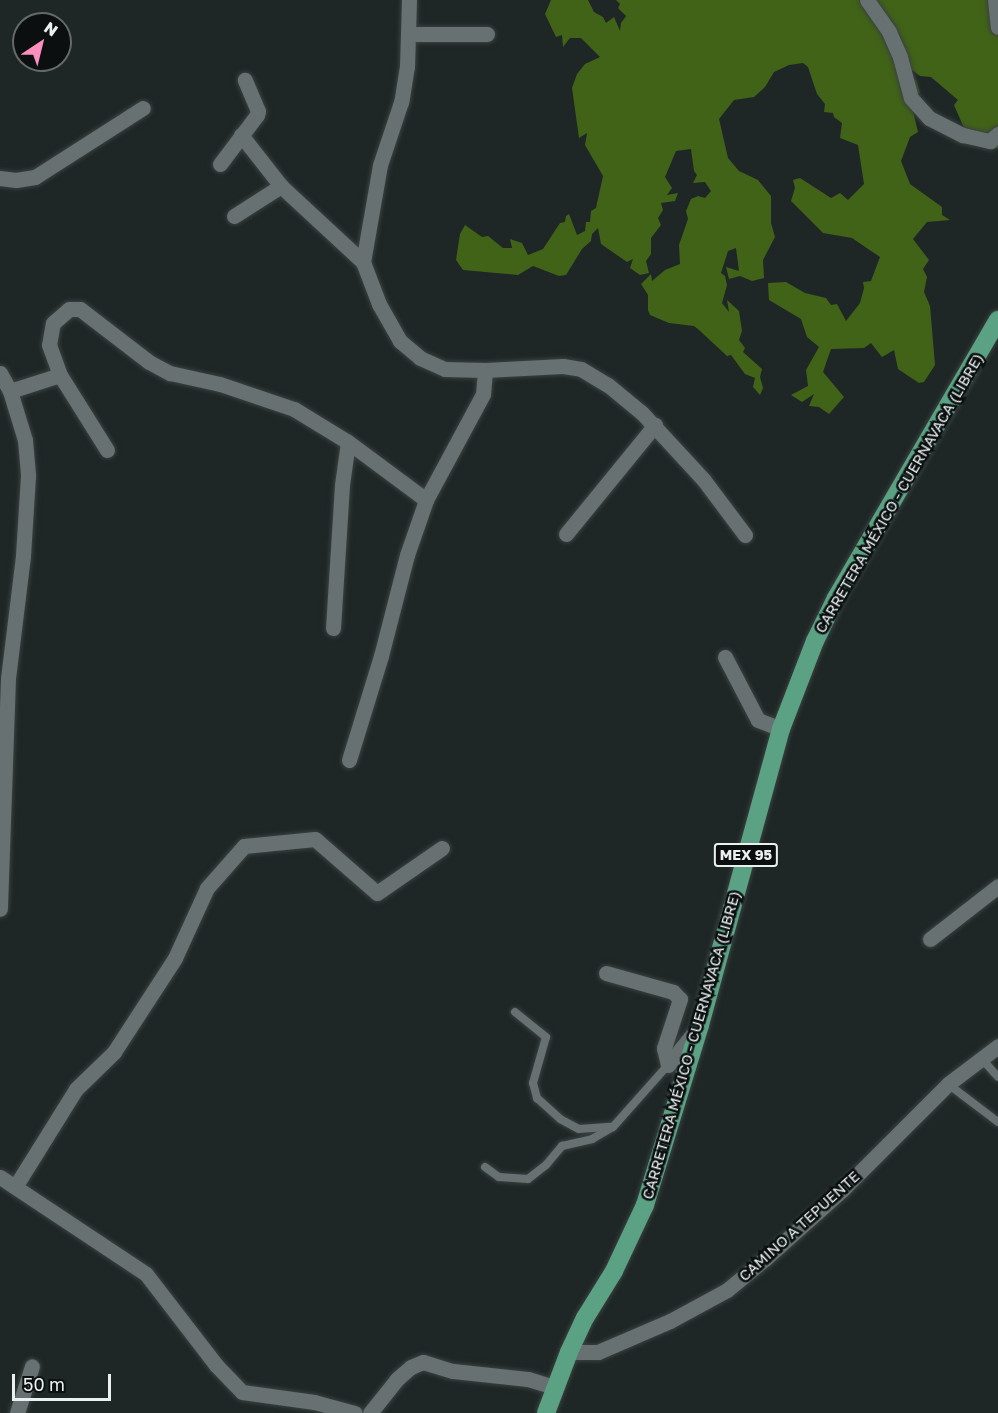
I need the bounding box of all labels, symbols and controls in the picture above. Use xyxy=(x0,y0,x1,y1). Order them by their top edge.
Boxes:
north arrow xyxy=(12,12,72,72)
text: N xyxy=(40,17,62,41)
street label: CARRETERA MÉXICO - CUERNAVACA (LIBRE) xyxy=(811,350,987,636)
road number: MEX 95 xyxy=(713,844,779,866)
street label: CARRETERA MÉXICO - CUERNAVACA (LIBRE) xyxy=(638,889,744,1201)
street label: CAMINO A TEPUENTE xyxy=(735,1167,863,1285)
scale bar xyxy=(15,1362,114,1400)
text: 50 m xyxy=(23,1373,65,1395)

